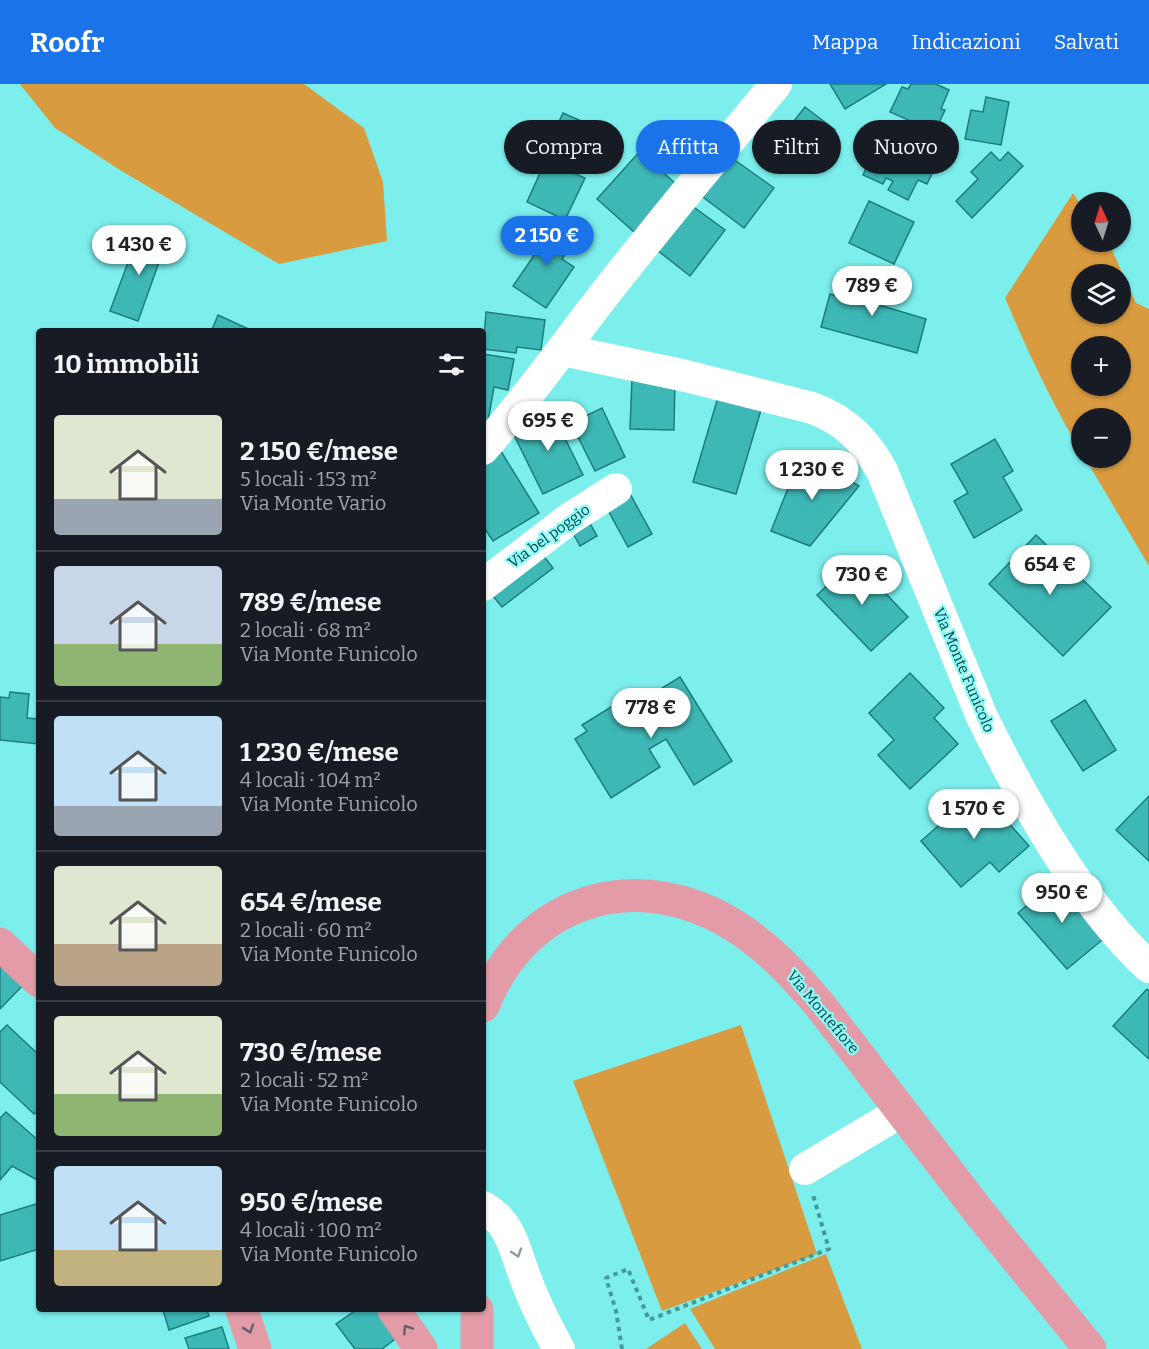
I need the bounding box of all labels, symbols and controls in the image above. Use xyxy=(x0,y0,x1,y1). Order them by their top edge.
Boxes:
text: Roofr xyxy=(30,26,104,59)
text: Mappa xyxy=(812,29,878,55)
text: Indicazioni xyxy=(911,29,1021,55)
text: Salvati xyxy=(1054,29,1119,55)
chip: Compra xyxy=(504,120,624,174)
chip: Affitta xyxy=(636,120,740,174)
chip: Filtri xyxy=(752,120,841,174)
chip: Nuovo xyxy=(853,120,959,174)
north arrow xyxy=(1071,192,1131,252)
map controls xyxy=(1071,192,1131,468)
pin: 2 150 € xyxy=(492,216,602,267)
text: 2 150 € xyxy=(515,223,579,247)
pin: 1 430 € xyxy=(84,225,194,276)
text: 1 430 € xyxy=(106,232,172,256)
button: layers xyxy=(1071,264,1131,324)
pin: 789 € xyxy=(830,266,914,317)
text: 789 € xyxy=(846,273,898,297)
button: + xyxy=(1071,336,1131,396)
icon: filters xyxy=(435,348,468,381)
text: 10 immobili xyxy=(54,349,199,380)
pin: 695 € xyxy=(506,401,590,452)
text: 695 € xyxy=(522,408,574,432)
button: − xyxy=(1071,408,1131,468)
text: 2 150 €/mese xyxy=(240,436,398,467)
icon: home xyxy=(102,439,174,511)
pin: 1 230 € xyxy=(757,450,867,501)
text: 1 230 € xyxy=(779,457,845,481)
text: 5 locali · 153 m² xyxy=(240,467,377,491)
text: Via Monte Vario xyxy=(240,491,386,515)
street label: Via bel poggio xyxy=(505,500,593,572)
pin: 654 € xyxy=(1008,545,1092,596)
text: 654 € xyxy=(1024,552,1076,576)
pin: 730 € xyxy=(820,555,904,606)
text: 730 € xyxy=(836,562,888,586)
text: 789 €/mese xyxy=(240,587,381,618)
icon: home xyxy=(102,590,174,662)
street label: Via Monte Funicolo xyxy=(930,605,998,735)
text: 2 locali · 68 m² xyxy=(240,618,371,642)
text: Via Monte Funicolo xyxy=(240,642,418,666)
pin: 778 € xyxy=(609,688,693,739)
text: 778 € xyxy=(626,695,676,719)
text: 1 230 €/mese xyxy=(240,737,399,768)
icon: home xyxy=(102,740,174,812)
text: 4 locali · 104 m² xyxy=(240,768,381,792)
pin: 1 570 € xyxy=(919,789,1029,840)
text: Via Monte Funicolo xyxy=(240,792,418,816)
text: 1 570 € xyxy=(942,796,1006,820)
pin: 950 € xyxy=(1020,873,1104,924)
text: 950 € xyxy=(1036,880,1088,904)
text: 654 €/mese xyxy=(240,887,382,918)
icon: home xyxy=(102,890,174,962)
text: 2 locali · 60 m² xyxy=(240,918,372,942)
text: Via Monte Funicolo xyxy=(240,942,418,966)
street label: Via Montefiore xyxy=(783,967,863,1057)
text: 730 €/mese xyxy=(240,1037,382,1068)
icon: home xyxy=(102,1040,174,1112)
text: 2 locali · 52 m² xyxy=(240,1068,368,1092)
text: Via Monte Funicolo xyxy=(240,1092,418,1116)
text: 950 €/mese xyxy=(240,1187,383,1218)
icon: home xyxy=(102,1190,174,1262)
text: 4 locali · 100 m² xyxy=(240,1218,382,1242)
text: Via Monte Funicolo xyxy=(240,1242,418,1266)
one-way arrow xyxy=(510,1247,522,1258)
one-way arrow xyxy=(241,1323,254,1334)
one-way arrow xyxy=(404,1325,415,1336)

